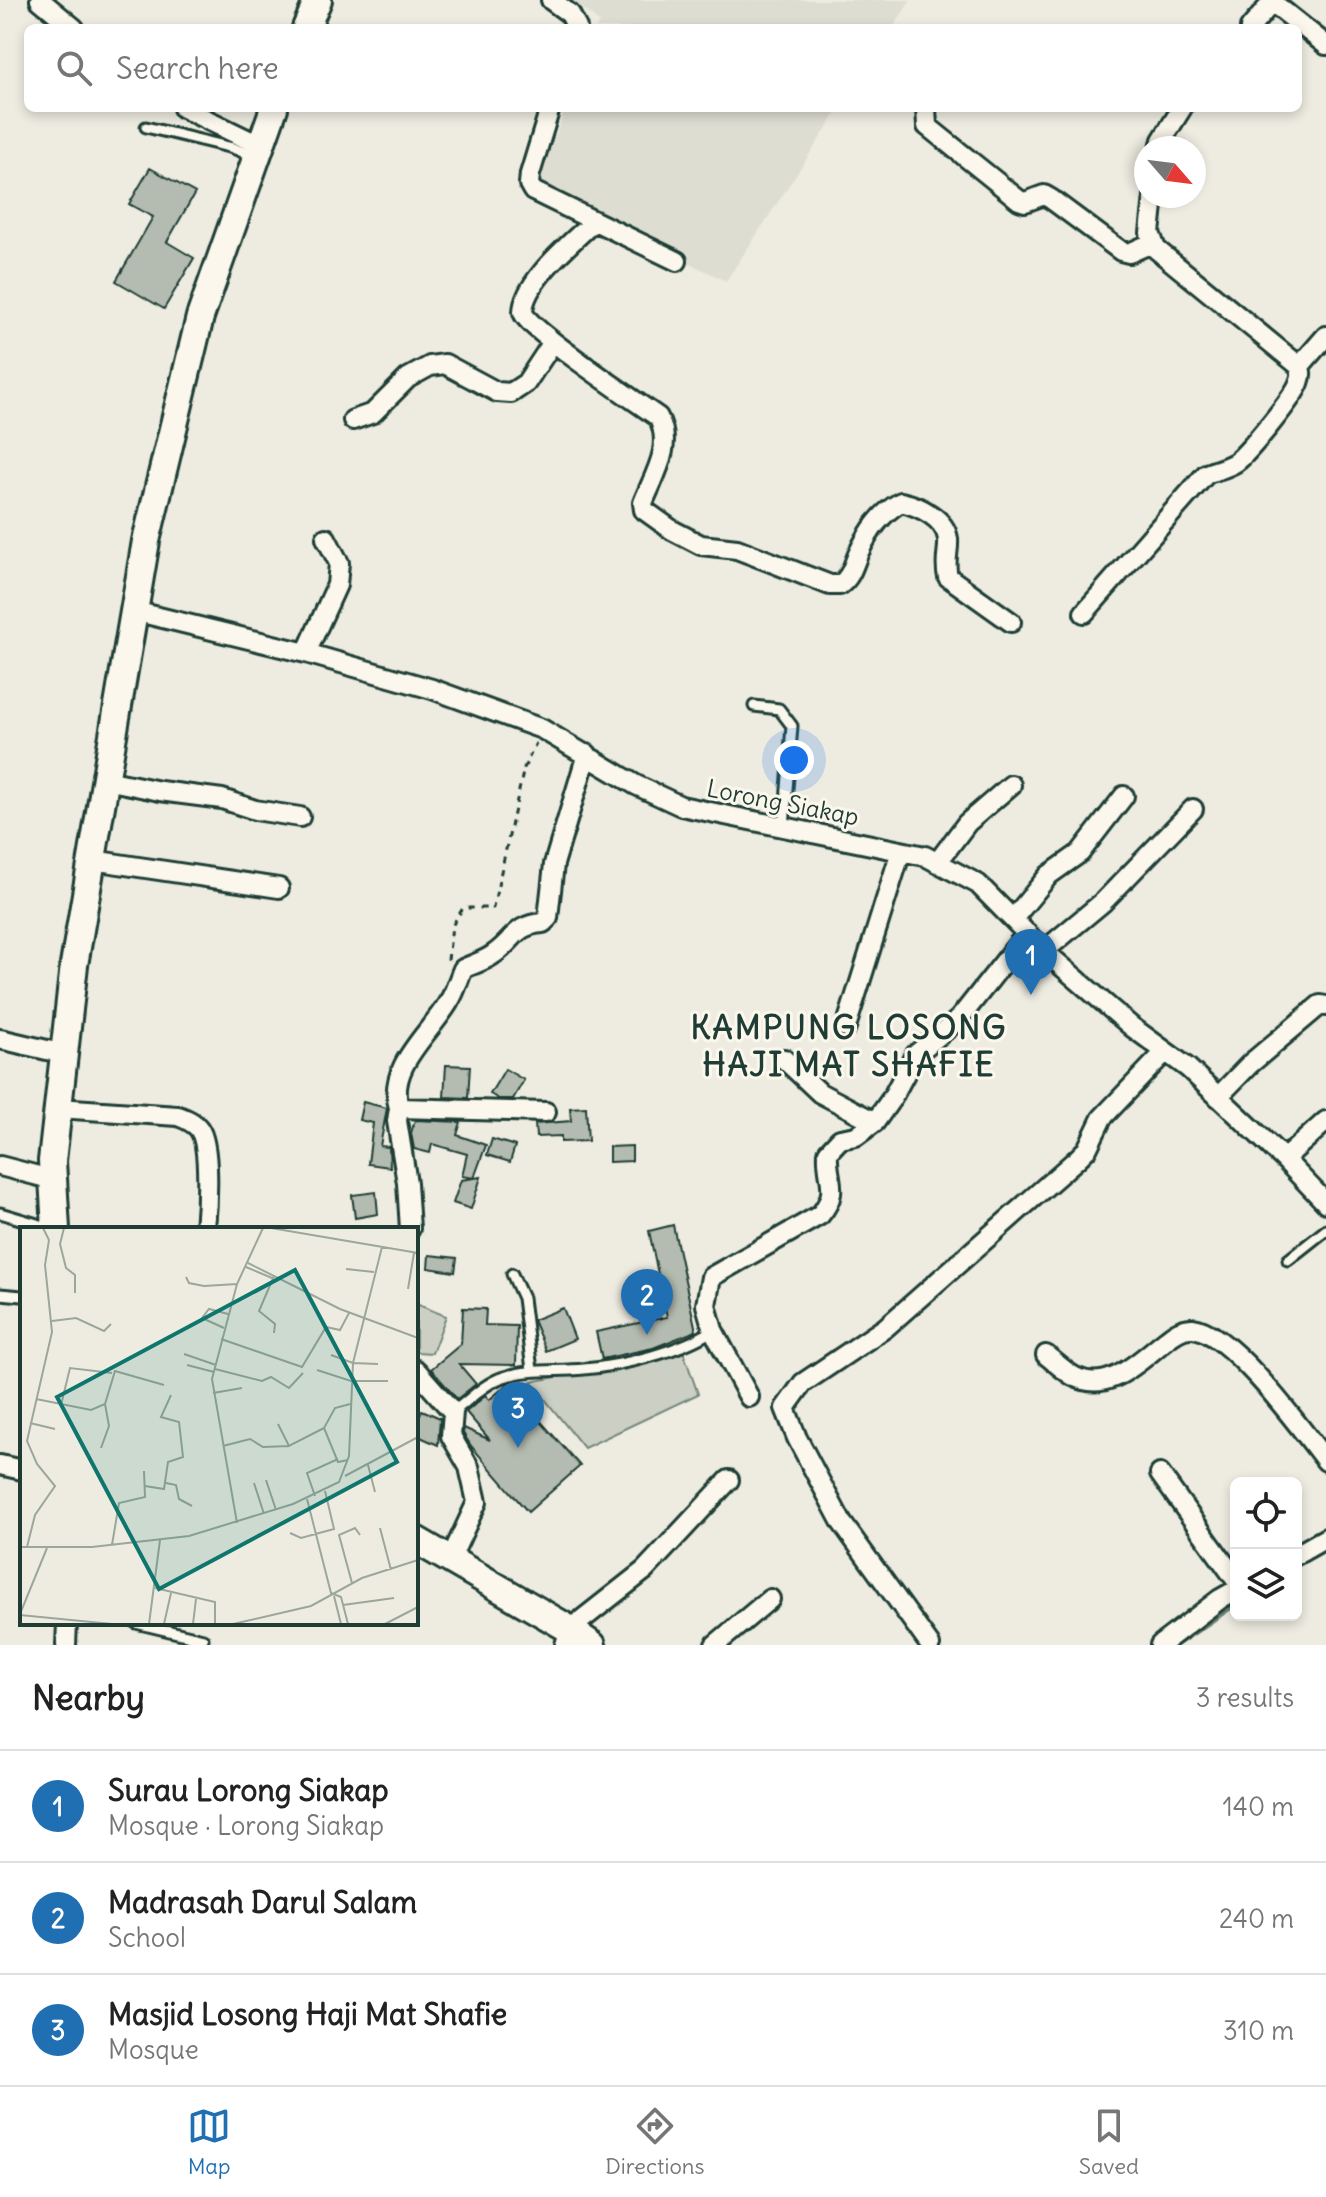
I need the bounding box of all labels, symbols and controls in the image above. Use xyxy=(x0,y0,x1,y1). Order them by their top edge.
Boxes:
search box xyxy=(24,24,1302,112)
icon: search xyxy=(52,46,96,90)
text: Search here xyxy=(116,49,279,87)
north arrow xyxy=(1134,136,1206,208)
your location xyxy=(774,740,814,780)
street label: Lorong Siakap xyxy=(704,773,862,831)
pin: 1 xyxy=(1005,929,1057,995)
district label: KAMPUNG LOSONG HAJI MAT SHAFIE xyxy=(691,1007,1007,1085)
inset map xyxy=(20,1227,418,1625)
pin: 2 xyxy=(621,1269,673,1335)
pin: 3 xyxy=(492,1382,544,1448)
map controls xyxy=(1230,1477,1302,1621)
button: locate xyxy=(1230,1477,1302,1549)
button: layers xyxy=(1230,1549,1302,1621)
text: Nearby xyxy=(32,1676,145,1719)
text: 3 results xyxy=(1196,1681,1294,1714)
text: Surau Lorong Siakap xyxy=(108,1771,389,1809)
text: 1 xyxy=(53,1790,63,1823)
text: 140 m xyxy=(1223,1790,1294,1823)
text: Mosque · Lorong Siakap xyxy=(108,1809,384,1842)
text: Madrasah Darul Salam xyxy=(108,1883,417,1921)
text: 2 xyxy=(51,1902,65,1935)
text: 240 m xyxy=(1219,1902,1294,1935)
text: School xyxy=(108,1921,186,1954)
text: Masjid Losong Haji Mat Shafie xyxy=(108,1995,507,2033)
text: 3 xyxy=(51,2014,65,2047)
text: 310 m xyxy=(1223,2014,1294,2047)
text: Mosque xyxy=(108,2033,199,2066)
tab: Map xyxy=(187,2104,231,2180)
tab: Directions xyxy=(605,2104,705,2180)
tab: Saved xyxy=(1079,2104,1139,2180)

